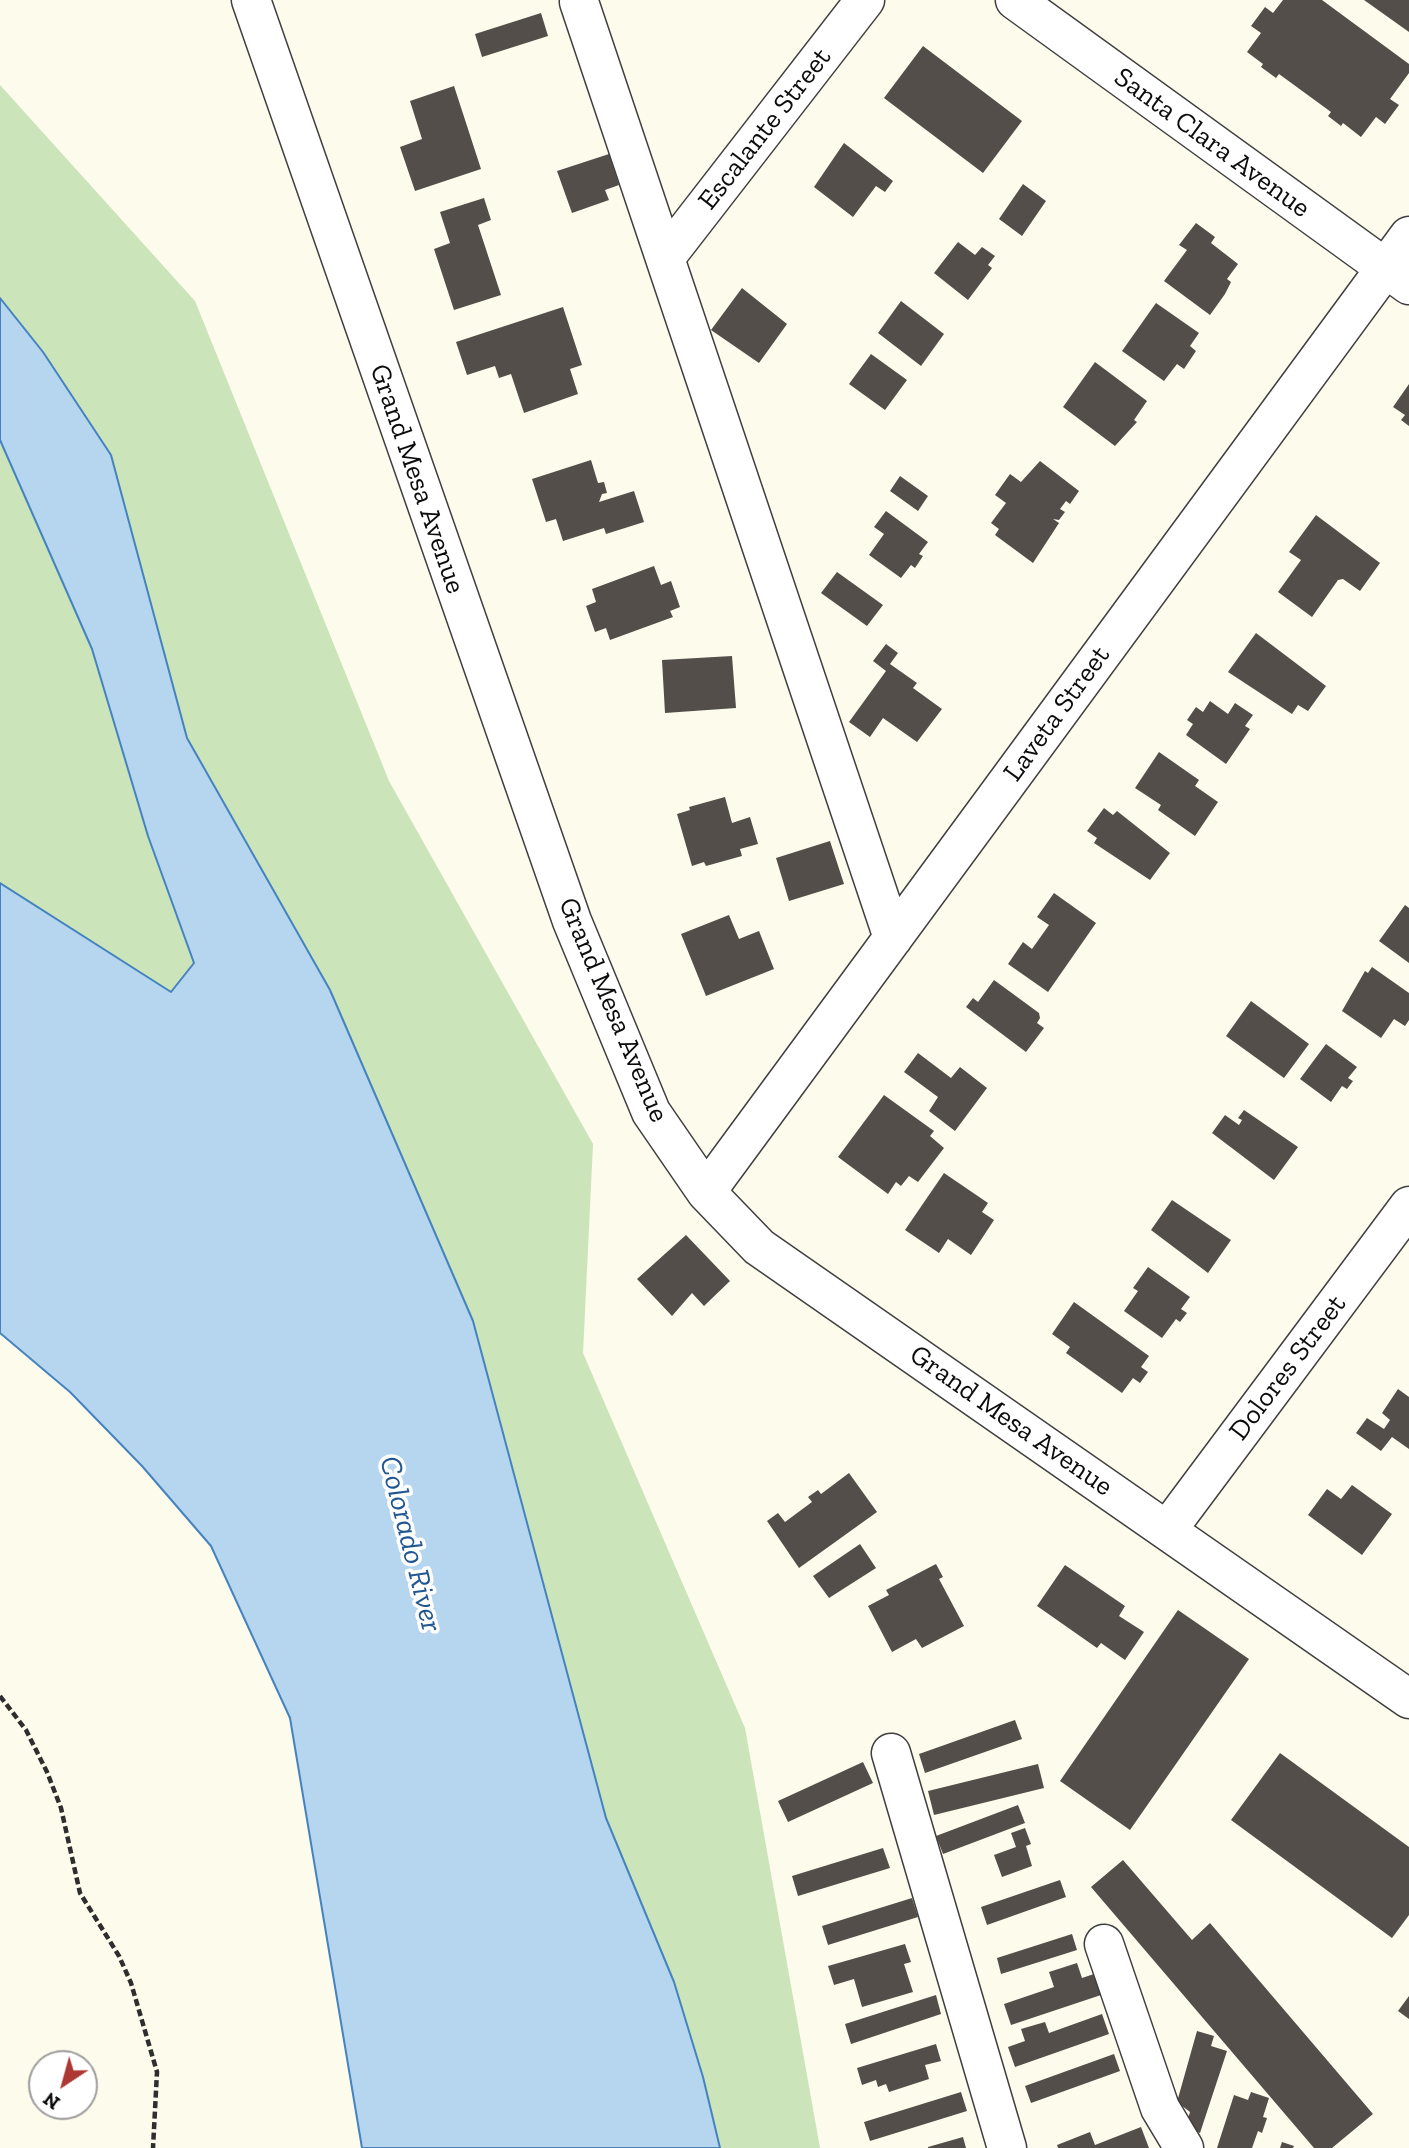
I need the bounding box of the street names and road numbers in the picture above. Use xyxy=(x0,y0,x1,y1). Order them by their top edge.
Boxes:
street label: Escalante Street xyxy=(691,41,839,217)
street label: Santa Clara Avenue xyxy=(1107,61,1317,225)
street label: Grand Mesa Avenue xyxy=(362,360,472,598)
street label: Laveta Street xyxy=(997,640,1117,788)
street label: Grand Mesa Avenue xyxy=(551,893,675,1127)
street label: Dolores Street xyxy=(1222,1289,1354,1447)
street label: Grand Mesa Avenue xyxy=(903,1338,1119,1504)

